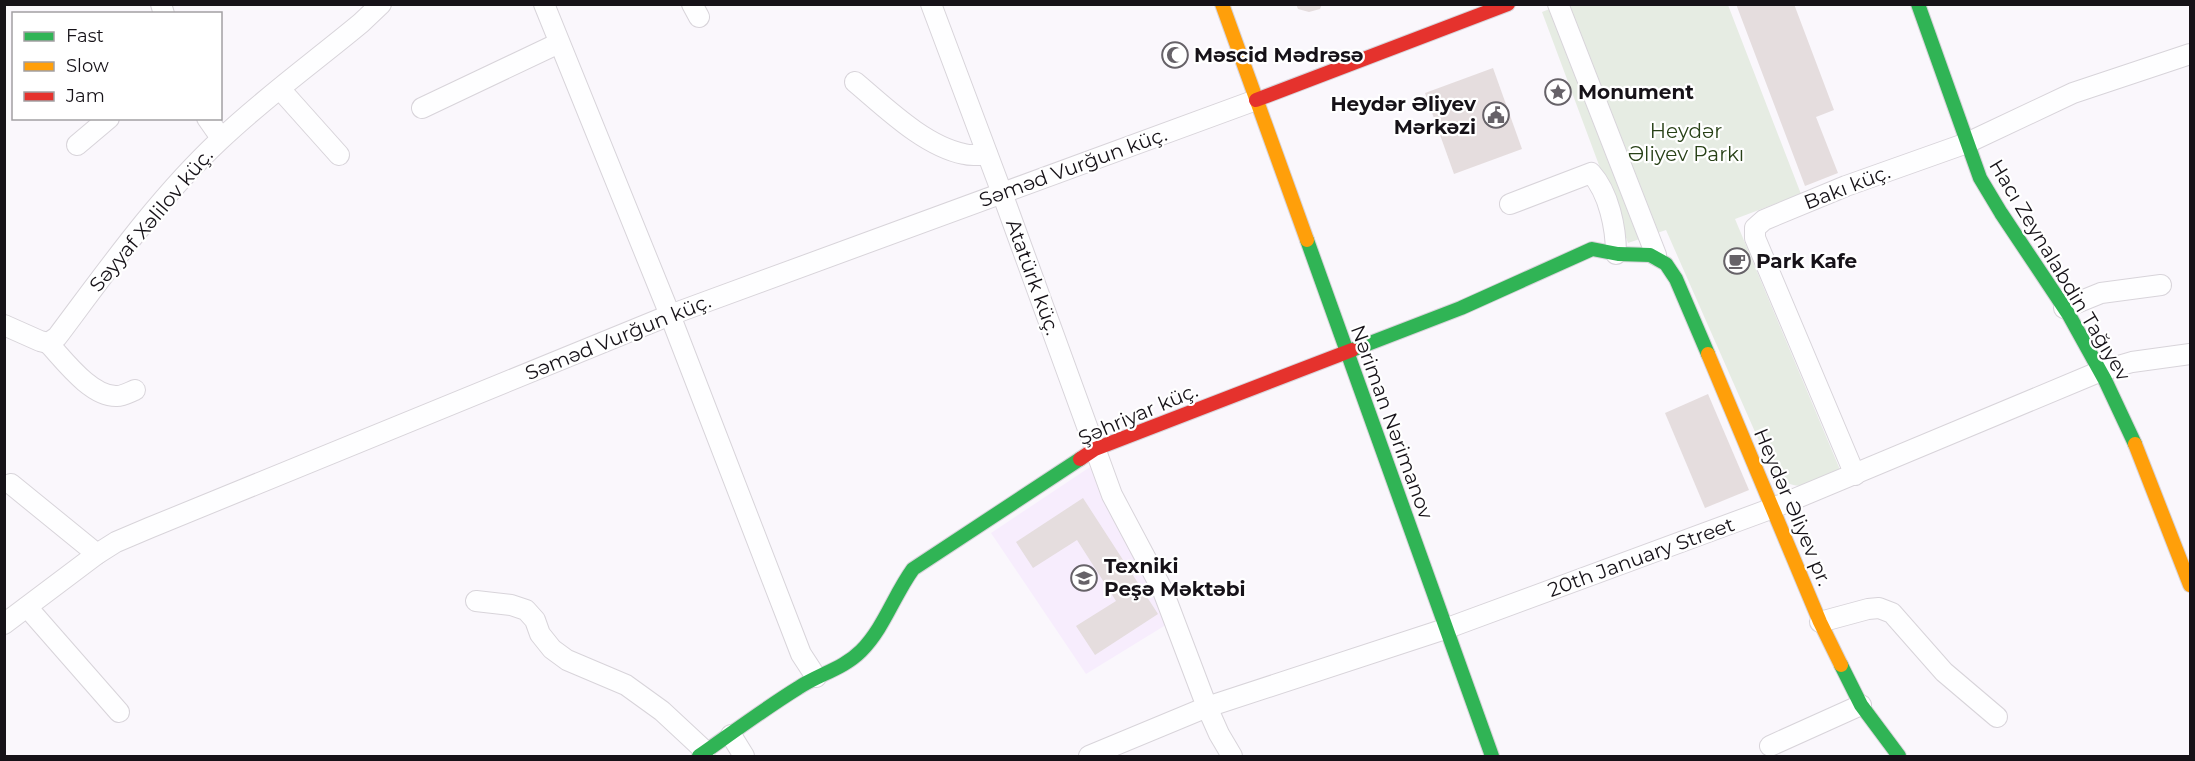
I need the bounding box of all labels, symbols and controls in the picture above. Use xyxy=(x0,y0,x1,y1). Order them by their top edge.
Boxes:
legend xyxy=(12,12,222,120)
text: Fast xyxy=(66,25,104,47)
mosque icon: Məscid Mədrəsə xyxy=(1160,40,1190,70)
place label: Məscid Mədrəsə xyxy=(1194,43,1363,67)
text: Slow xyxy=(66,55,109,77)
place icon: Monument xyxy=(1543,77,1573,107)
place label: Monument xyxy=(1578,80,1694,104)
text: Jam xyxy=(65,85,105,107)
place label: Heydər Əliyev Mərkəzi xyxy=(1330,92,1477,139)
public building icon: Heydər Əliyev Mərkəzi xyxy=(1481,100,1511,130)
park label: Heydər Əliyev Parkı xyxy=(1628,119,1744,166)
street label: Səməd Vurğun küç. xyxy=(976,122,1170,212)
street label: Səyyaf Xəlilov küç. xyxy=(84,144,218,296)
street label: Hacı Zeynalabdin Tağıyev xyxy=(1984,155,2136,385)
street label: Bakı küç. xyxy=(1800,160,1894,214)
street label: Atatürk küç. xyxy=(1001,216,1065,338)
cafe icon: Park Kafe xyxy=(1722,246,1752,276)
place label: Park Kafe xyxy=(1756,249,1857,273)
street label: Səməd Vurğun küç. xyxy=(522,289,714,385)
street label: Nəriman Nərimanov xyxy=(1346,322,1438,522)
street label: Şəhriyar küç. xyxy=(1075,378,1201,450)
street label: Heydər Əliyev pr. xyxy=(1749,425,1837,589)
street label: 20th January Street xyxy=(1544,512,1738,602)
place label: Texniki Peşə Məktəbi xyxy=(1104,554,1246,601)
school or university icon: Texniki Peşə Məktəbi xyxy=(1069,563,1099,593)

